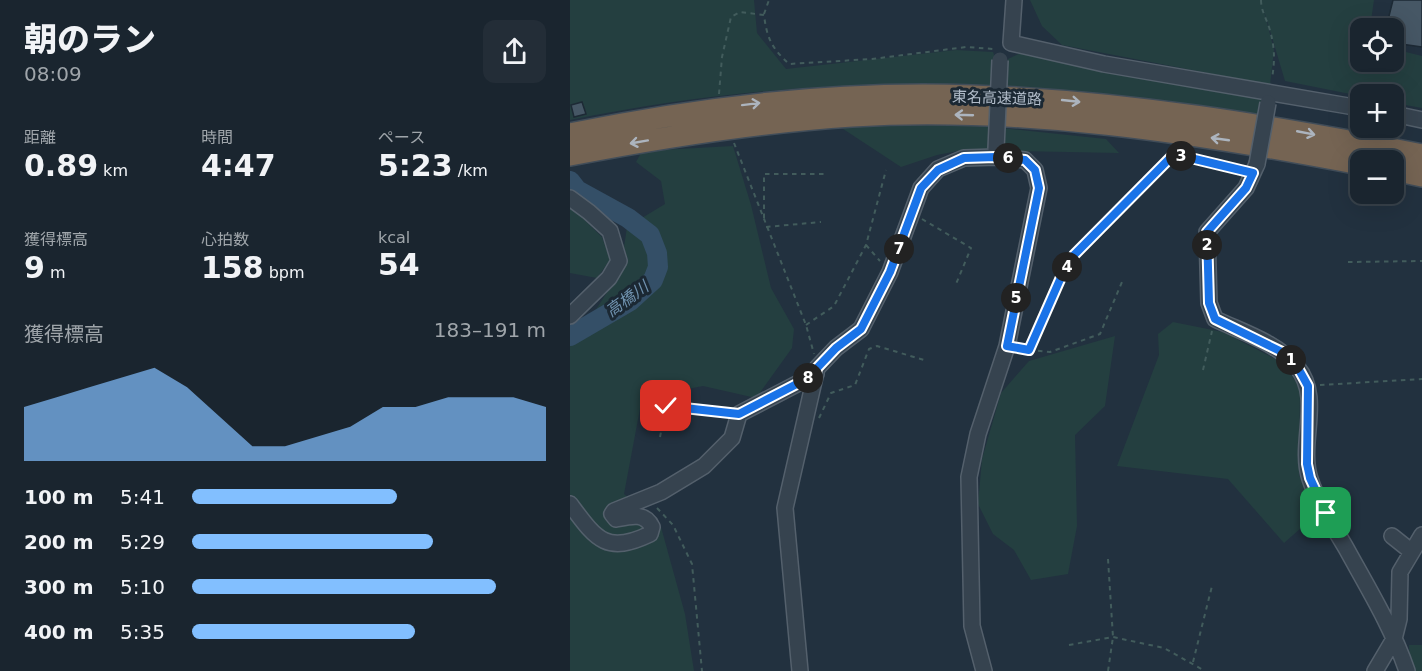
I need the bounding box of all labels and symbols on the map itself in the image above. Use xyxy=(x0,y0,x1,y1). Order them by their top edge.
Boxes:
street label: 東名高速道路 xyxy=(952,87,1042,109)
one-way arrow xyxy=(1061,96,1081,107)
one-way arrow xyxy=(740,98,760,109)
one-way arrow xyxy=(954,109,974,120)
one-way arrow xyxy=(1296,128,1316,139)
one-way arrow xyxy=(1211,134,1230,145)
one-way arrow xyxy=(630,136,650,147)
pin: 3 xyxy=(1166,141,1196,171)
pin: 6 xyxy=(993,143,1023,173)
pin: 2 xyxy=(1192,230,1222,260)
pin: 7 xyxy=(884,234,914,264)
pin: 4 xyxy=(1052,252,1082,282)
water label: 高橋川 xyxy=(602,276,654,321)
pin: 5 xyxy=(1001,283,1031,313)
pin: 1 xyxy=(1276,345,1306,375)
pin: 8 xyxy=(793,363,823,393)
pin xyxy=(640,380,691,431)
pin xyxy=(1300,487,1351,538)

